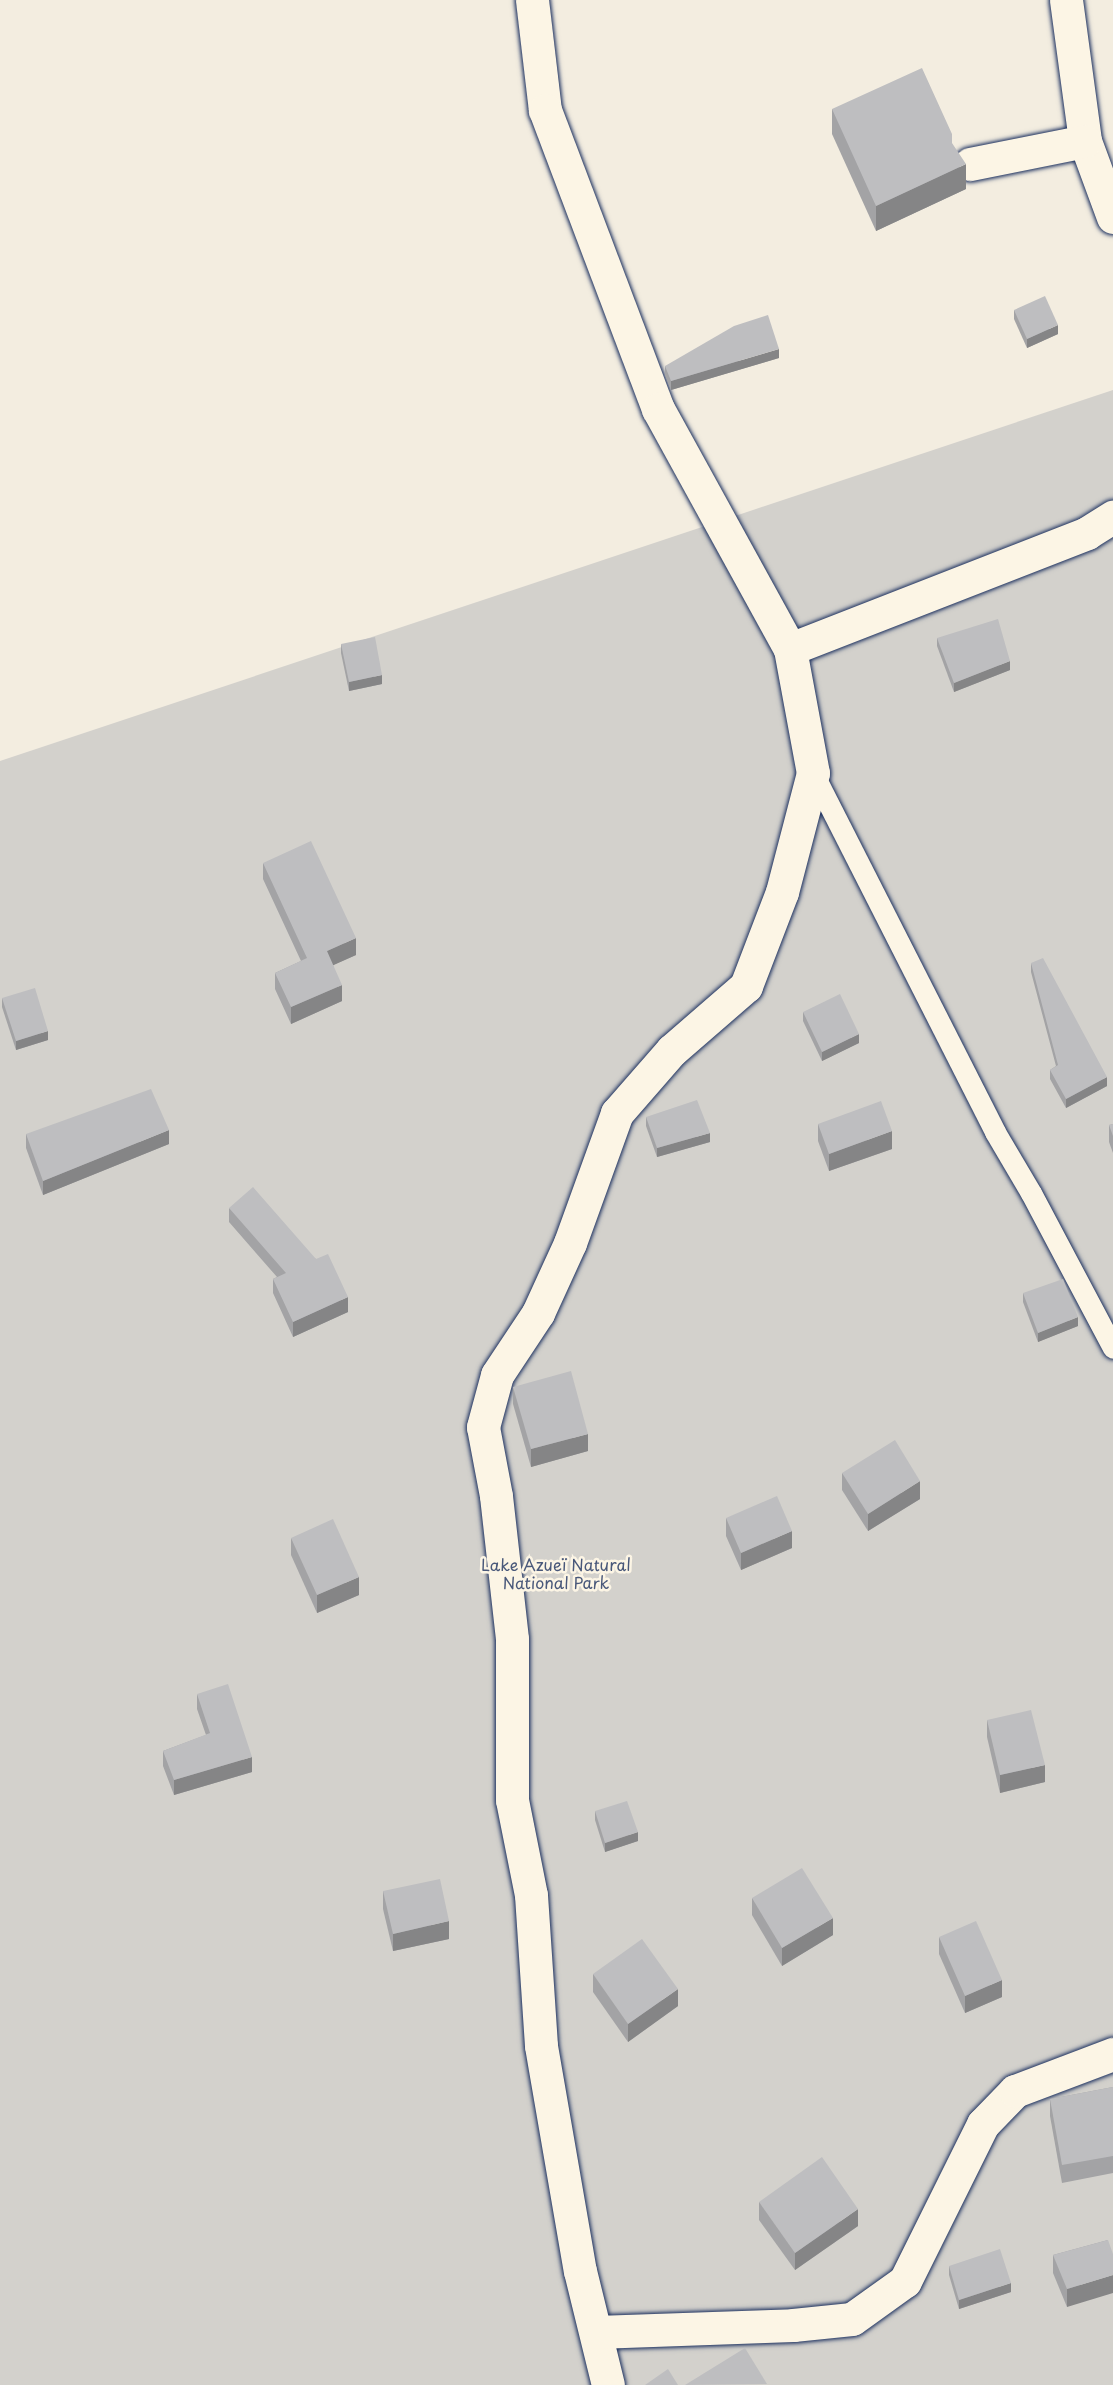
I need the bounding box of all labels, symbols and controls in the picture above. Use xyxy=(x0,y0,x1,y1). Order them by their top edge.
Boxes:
park label: Lake Azueï Natural National Park xyxy=(481,1554,631,1592)

